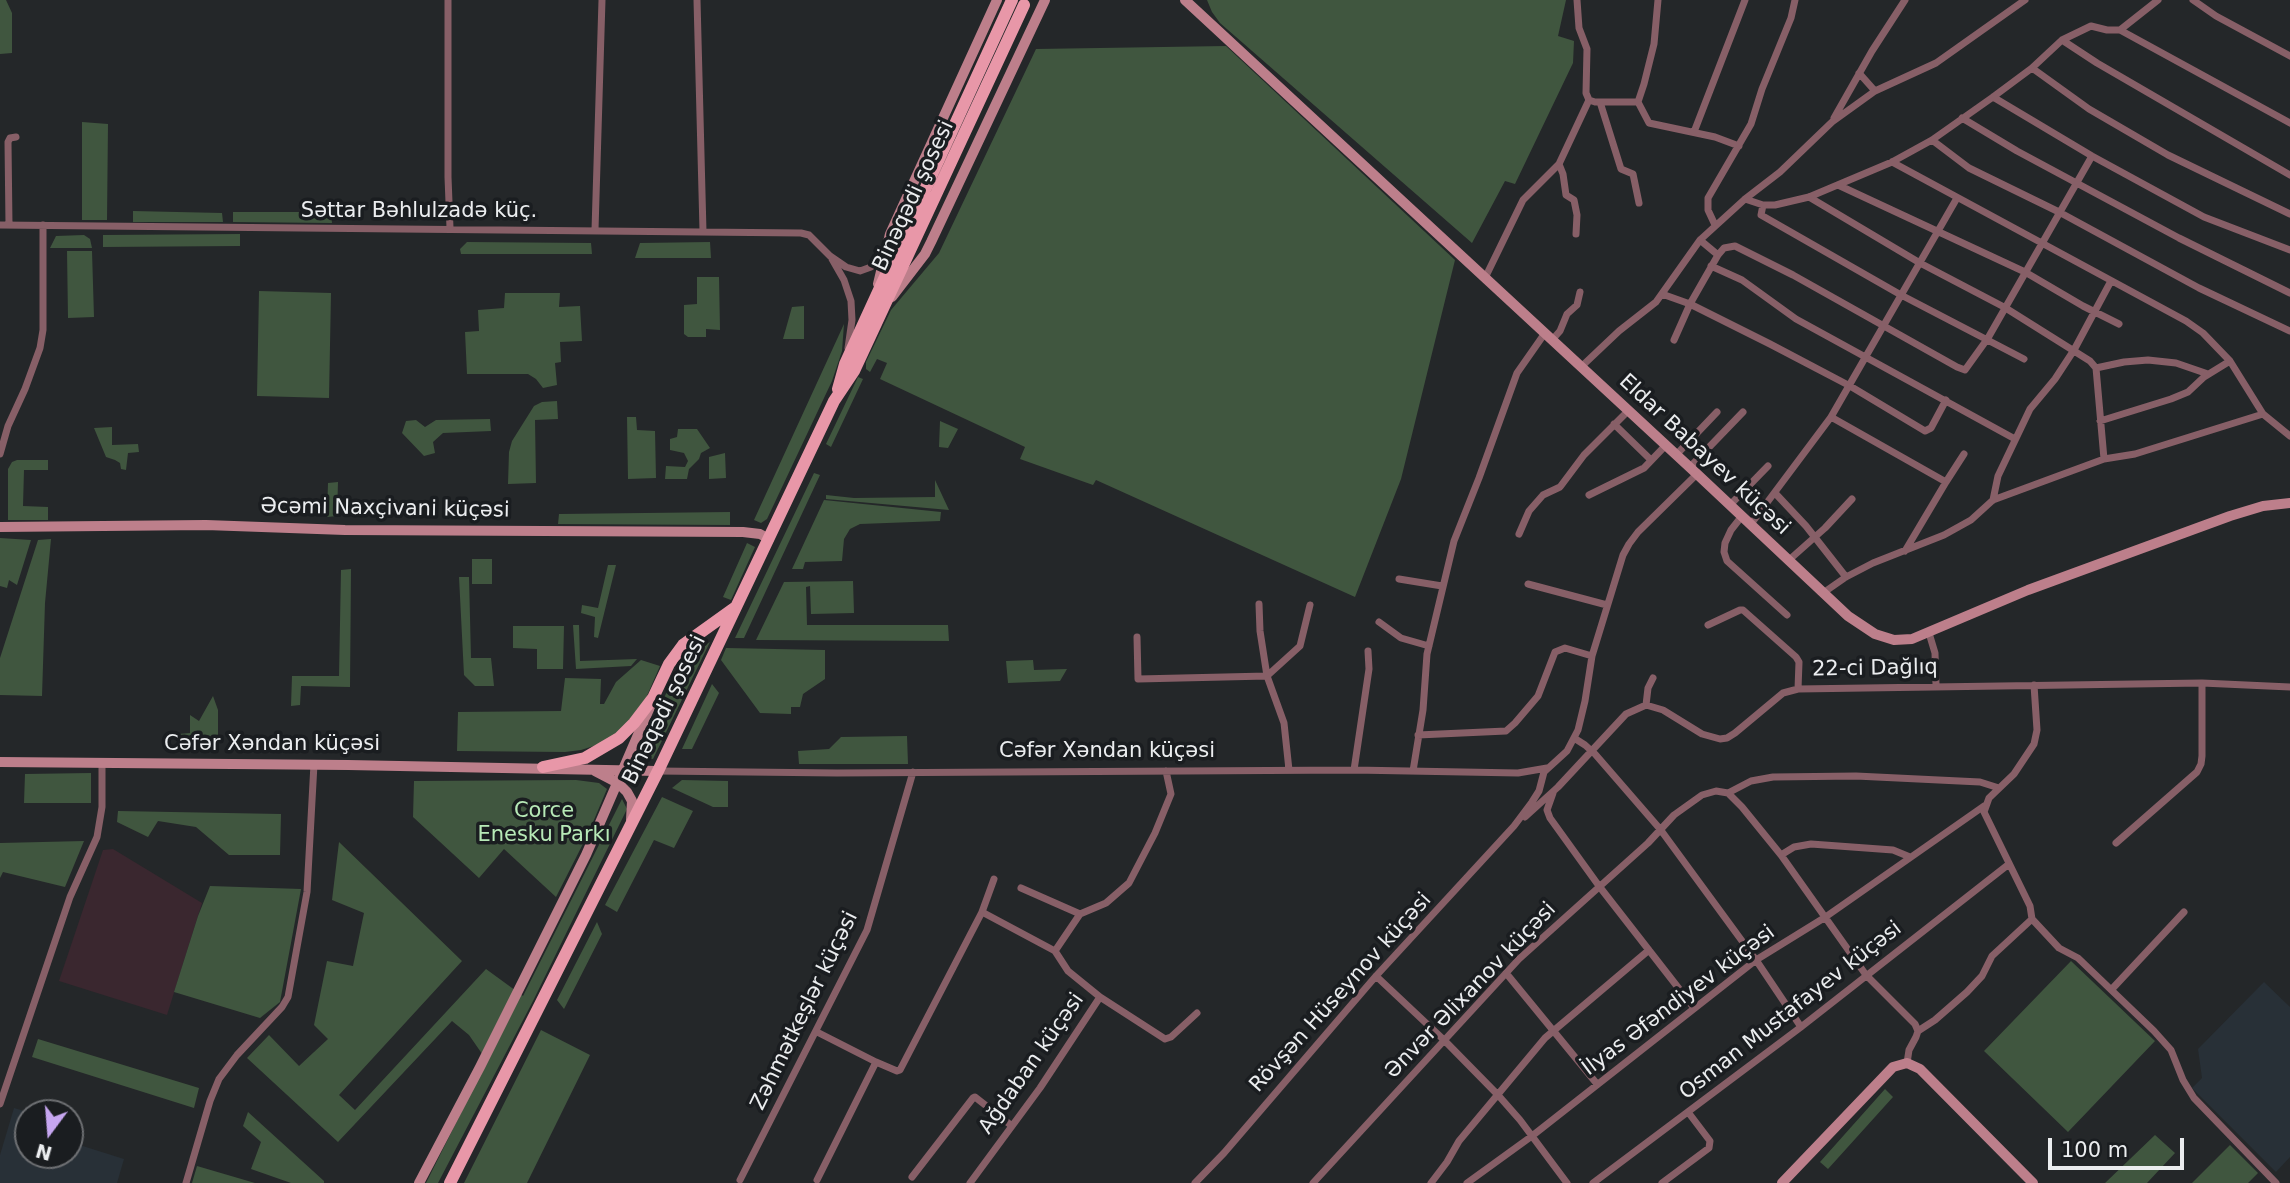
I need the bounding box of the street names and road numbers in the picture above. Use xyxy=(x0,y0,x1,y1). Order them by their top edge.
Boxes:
street label: Binəqədi şosesi xyxy=(868,117,960,275)
street label: Səttar Bəhlulzadə küç. xyxy=(301,199,537,225)
street label: Eldar Babayev küçəsi xyxy=(1613,369,1795,541)
street label: Əcəmi Naxçivani küçəsi xyxy=(260,494,510,524)
street label: Binəqədi şosesi xyxy=(618,631,712,789)
street label: 22-ci Dağlıq xyxy=(1812,655,1938,683)
street label: Cəfər Xəndan küçəsi xyxy=(164,732,380,758)
street label: Cəfər Xəndan küçəsi xyxy=(999,739,1215,765)
street label: Rövşən Hüseynov küçəsi xyxy=(1245,888,1437,1098)
street label: Ənvər Əlixanov küçəsi xyxy=(1380,898,1562,1084)
street label: Zəhmətkeşlər küçəsi xyxy=(746,908,864,1114)
street label: Osman Mustafayev küçəsi xyxy=(1675,916,1907,1106)
street label: İlyas Əfəndiyev küçəsi xyxy=(1578,920,1780,1082)
street label: Ağdaban küçəsi xyxy=(974,989,1090,1139)

